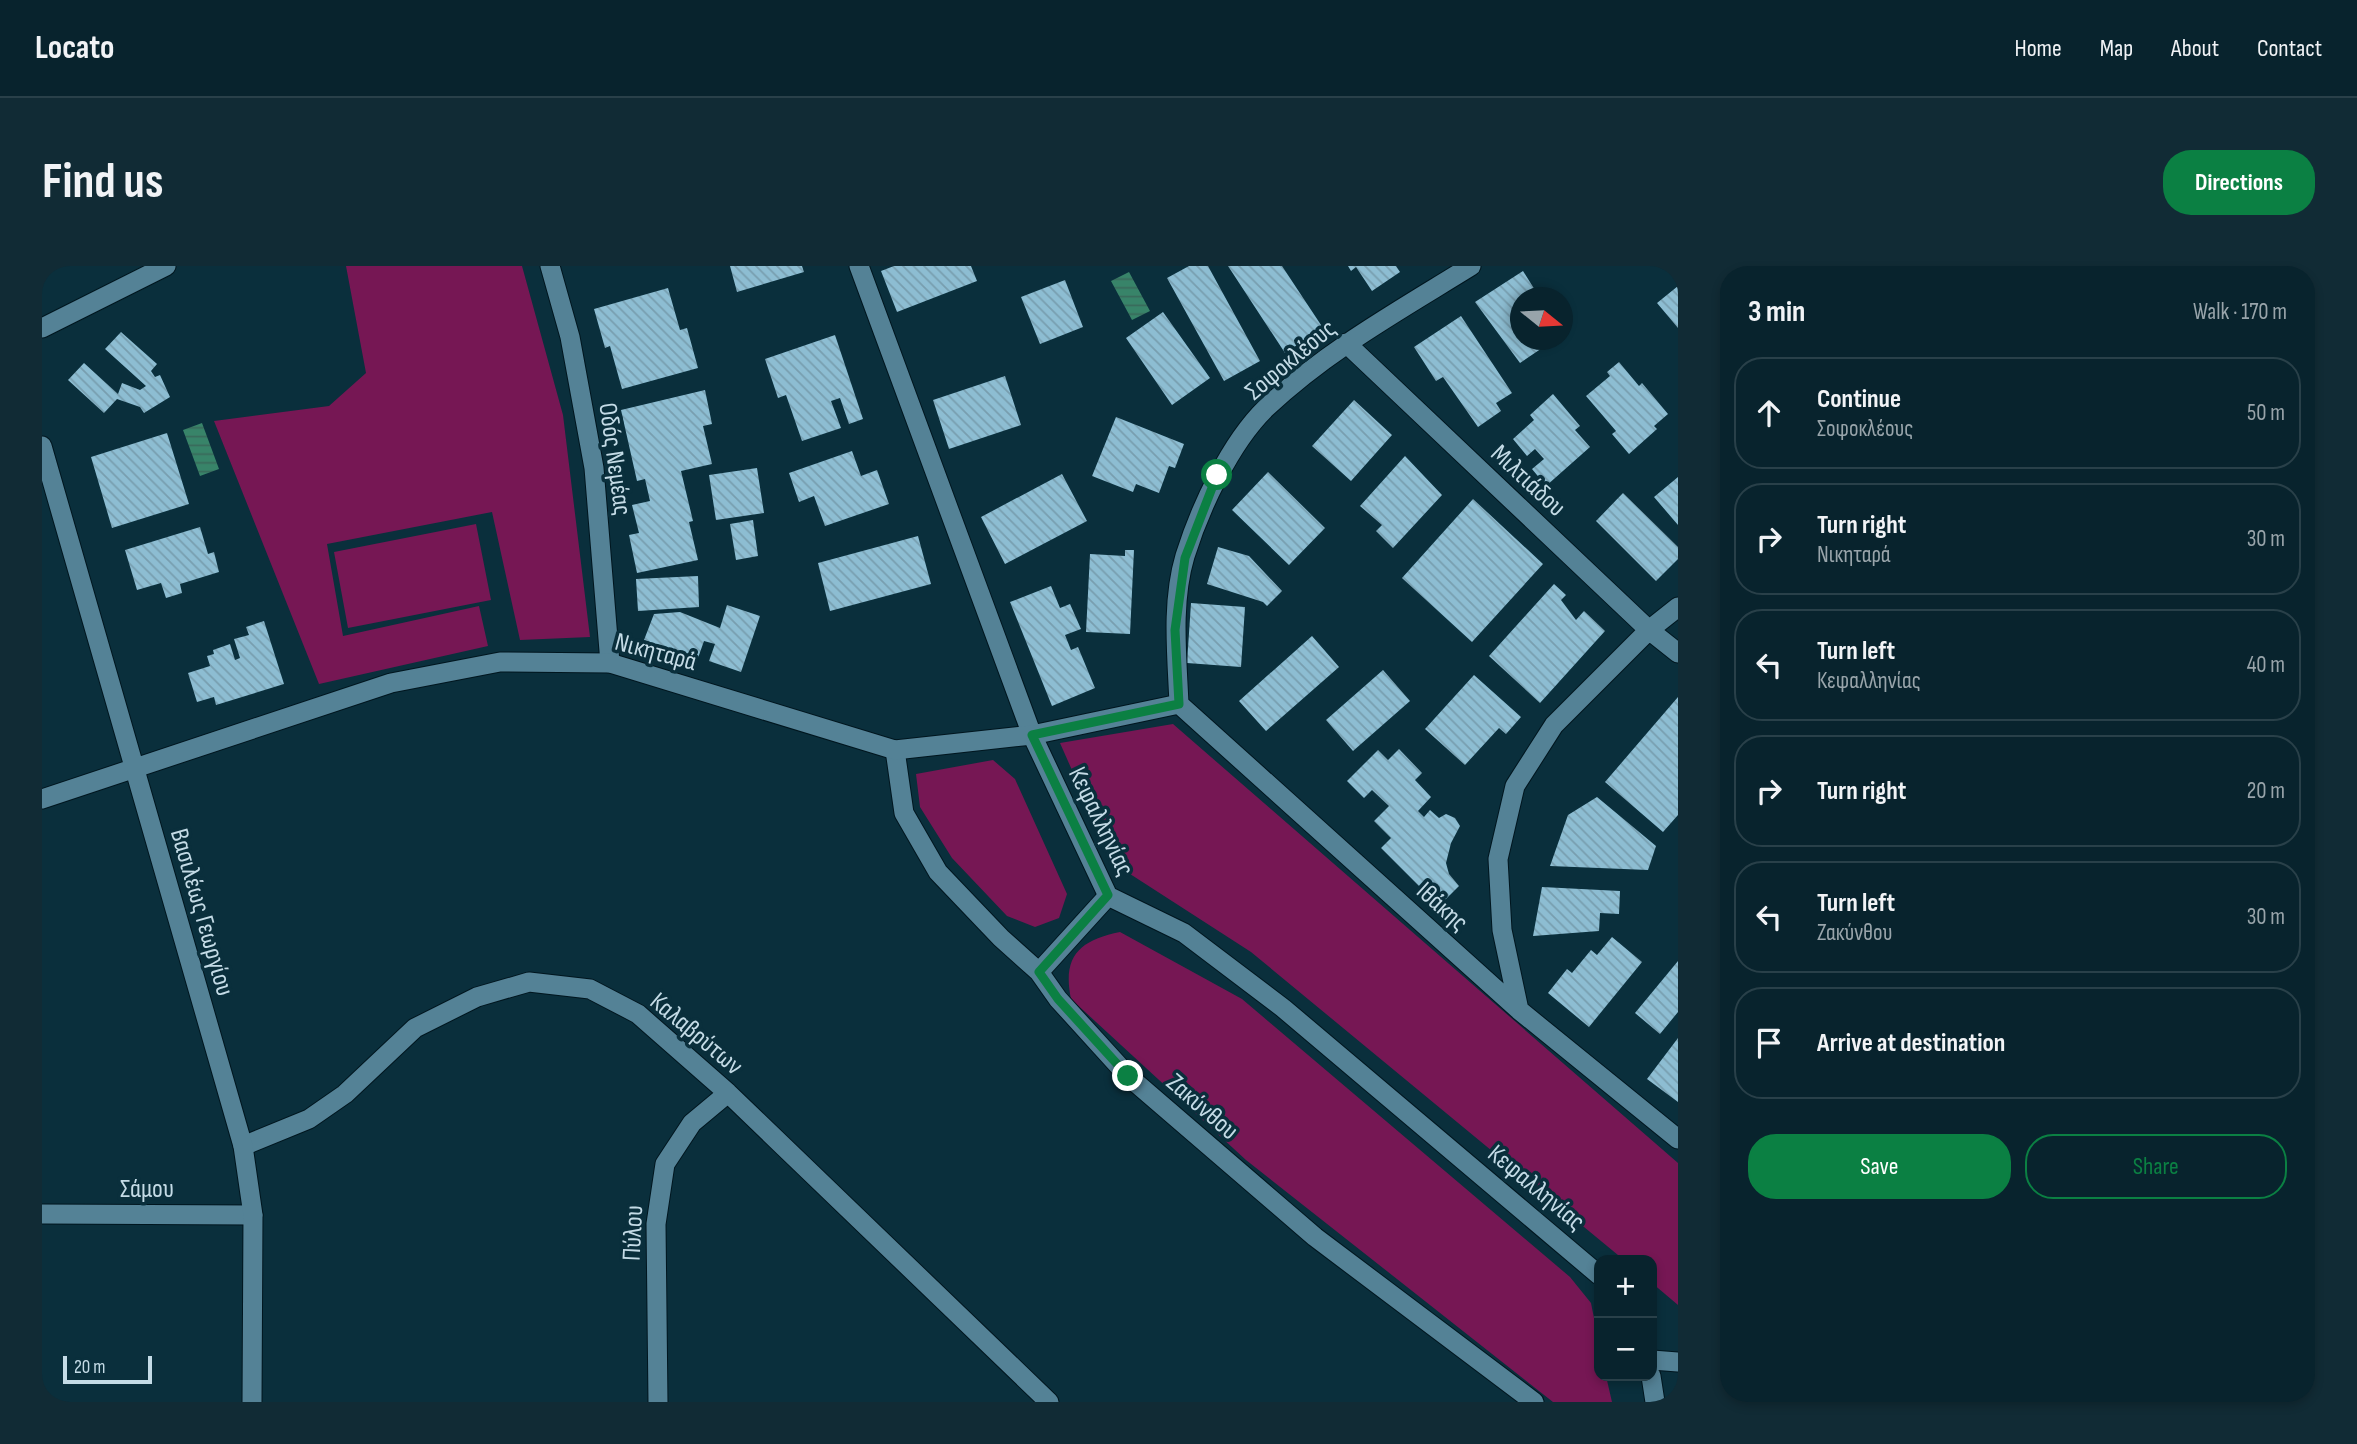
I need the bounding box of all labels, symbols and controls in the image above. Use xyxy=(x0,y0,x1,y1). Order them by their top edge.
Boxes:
text: Locato xyxy=(35,28,114,68)
text: Home xyxy=(2014,34,2062,63)
text: Map xyxy=(2100,34,2133,63)
text: About xyxy=(2171,34,2219,63)
text: Contact xyxy=(2257,34,2322,63)
button: Directions xyxy=(2163,150,2315,215)
text: Find us xyxy=(42,153,164,212)
north arrow xyxy=(1510,287,1573,350)
text: 3 min xyxy=(1748,294,1805,330)
text: Walk · 170 m xyxy=(2193,298,2287,326)
street label: Σοφοκλέους xyxy=(1239,313,1343,407)
text: Continue xyxy=(1817,384,1901,415)
icon: ahead xyxy=(1750,394,1788,432)
text: 50 m xyxy=(2247,399,2285,427)
street label: Οδóς Νεμέας xyxy=(591,401,638,518)
text: Σοφοκλέους xyxy=(1817,415,1913,443)
street label: Μιλτιάδου xyxy=(1484,439,1572,523)
route start xyxy=(1201,459,1232,490)
text: Turn right xyxy=(1817,510,1906,541)
icon: right xyxy=(1750,520,1788,558)
text: 30 m xyxy=(2247,525,2285,553)
text: Νικηταρά xyxy=(1817,541,1891,569)
street label: Νικηταρά xyxy=(611,627,700,678)
text: Turn left xyxy=(1817,636,1895,667)
icon: left xyxy=(1750,646,1788,684)
text: 40 m xyxy=(2247,651,2285,679)
text: Κεφαλληνίας xyxy=(1817,667,1921,695)
street label: Κεφαλληνίας xyxy=(1061,762,1140,881)
icon: right xyxy=(1750,772,1788,810)
text: Turn right xyxy=(1817,776,1906,807)
text: 20 m xyxy=(2247,777,2285,805)
street label: Βασιλέως Γεωργίου xyxy=(163,825,240,1000)
street label: Ιθάκης xyxy=(1410,876,1474,938)
text: Turn left xyxy=(1817,888,1895,919)
icon: left xyxy=(1750,898,1788,936)
text: 30 m xyxy=(2247,903,2285,931)
text: Ζακύνθου xyxy=(1817,919,1893,947)
street label: Καλαβρύτων xyxy=(643,986,749,1082)
icon: arrive xyxy=(1750,1024,1788,1062)
text: Arrive at destination xyxy=(1817,1028,2005,1059)
route end xyxy=(1112,1060,1143,1091)
street label: Ζακύνθου xyxy=(1160,1067,1244,1147)
button: Save xyxy=(1748,1134,2011,1199)
button: Share xyxy=(2025,1134,2287,1199)
street label: Κεφαλληνίας xyxy=(1481,1139,1591,1238)
street label: Σάμου xyxy=(120,1174,174,1205)
street label: Πύλου xyxy=(617,1204,650,1262)
map controls xyxy=(1594,1255,1657,1381)
button: + xyxy=(1594,1255,1657,1318)
button: − xyxy=(1594,1318,1657,1381)
scale bar xyxy=(63,1353,152,1385)
text: 20 m xyxy=(74,1356,106,1379)

